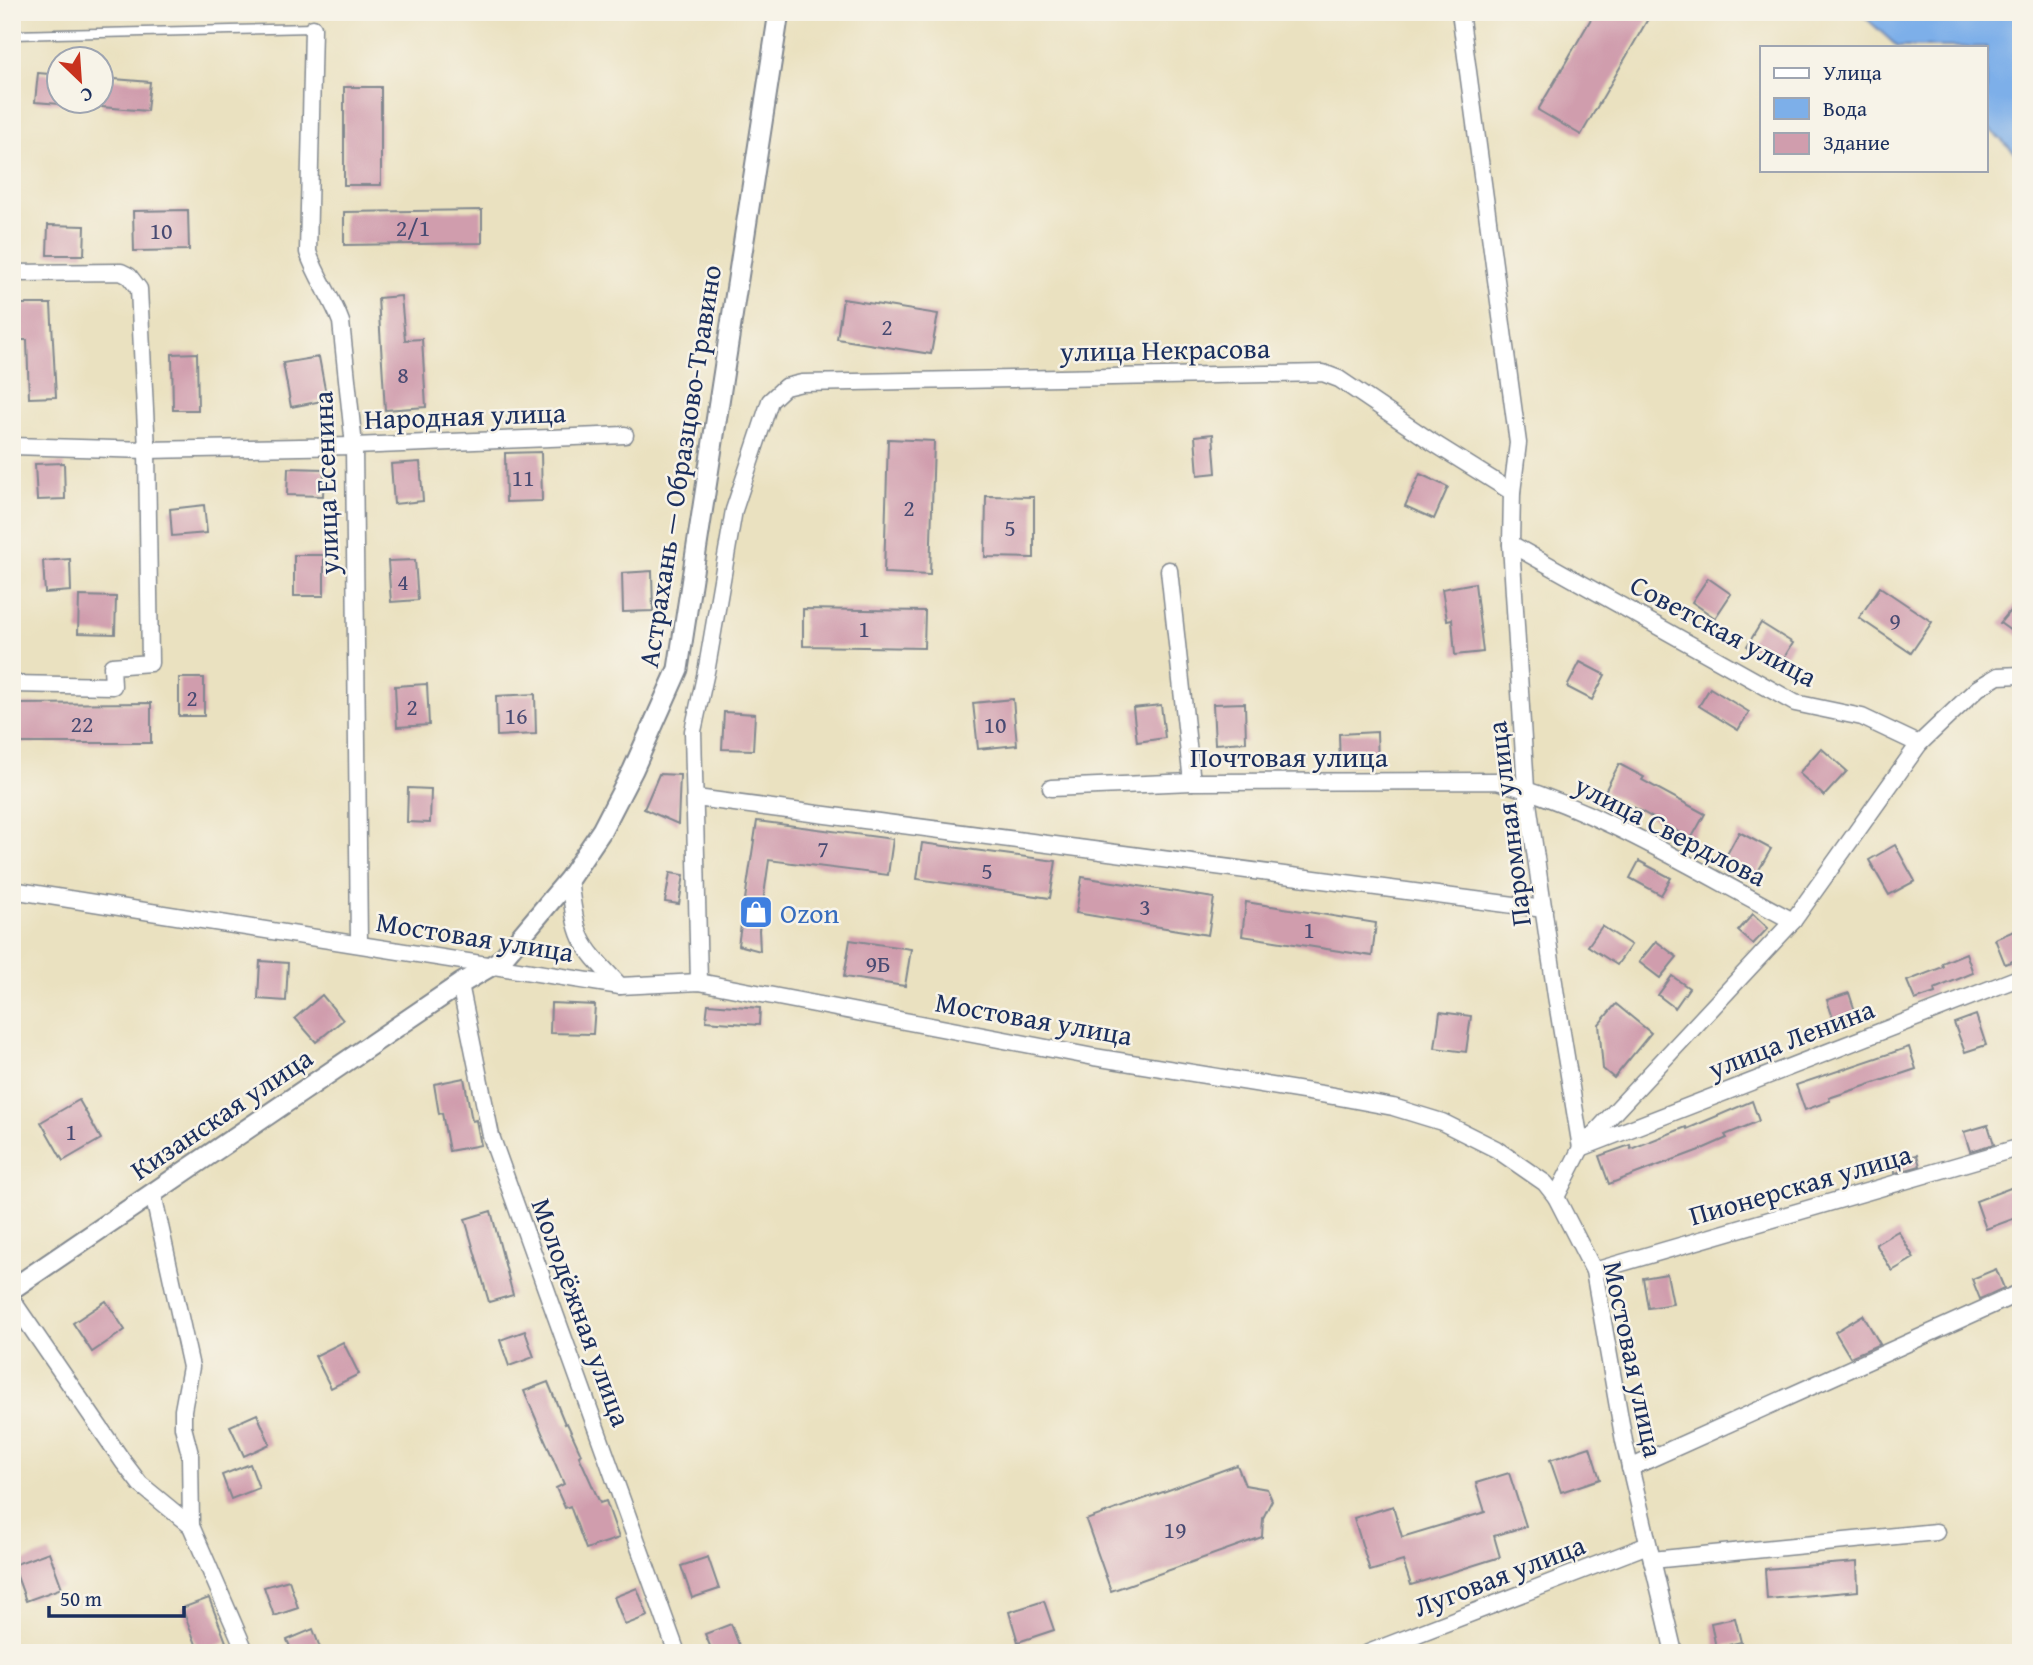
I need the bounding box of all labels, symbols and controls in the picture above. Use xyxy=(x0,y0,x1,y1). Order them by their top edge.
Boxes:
north arrow xyxy=(46,46,116,116)
legend xyxy=(1760,46,1988,172)
text: Улица xyxy=(1823,57,1882,88)
text: С xyxy=(76,80,98,110)
text: Вода xyxy=(1823,93,1867,124)
text: Здание xyxy=(1823,127,1890,158)
house number: 2/1 xyxy=(396,210,430,245)
house number: 10 xyxy=(149,213,173,248)
street label: Астрахань — Образцово-Травино xyxy=(627,262,731,670)
house number: 2 xyxy=(881,309,893,344)
street label: улица Некрасова xyxy=(1059,327,1271,371)
house number: 8 xyxy=(397,357,409,392)
street label: улица Есенина xyxy=(301,390,349,577)
street label: Народная улица xyxy=(363,391,567,439)
house number: 11 xyxy=(511,460,535,495)
house number: 2 xyxy=(903,490,915,525)
house number: 5 xyxy=(1004,510,1016,545)
house number: 4 xyxy=(397,564,409,599)
street label: Советская улица xyxy=(1623,564,1825,697)
house number: 9 xyxy=(1889,603,1901,638)
house number: 1 xyxy=(858,611,870,646)
house number: 2 xyxy=(186,680,198,715)
house number: 2 xyxy=(406,689,418,724)
house number: 16 xyxy=(504,698,528,733)
house number: 22 xyxy=(70,706,94,741)
house number: 10 xyxy=(983,707,1007,742)
street label: Паромная улица xyxy=(1475,718,1541,929)
street label: Почтовая улица xyxy=(1190,736,1389,777)
street label: улица Свердлова xyxy=(1567,763,1775,896)
house number: 7 xyxy=(817,831,829,866)
house number: 5 xyxy=(981,853,993,888)
house number: 3 xyxy=(1139,889,1151,924)
place label: Ozon xyxy=(780,892,840,933)
shop icon: Ozon xyxy=(737,893,775,931)
street label: Мостовая улица xyxy=(373,900,577,972)
house number: 1 xyxy=(1303,912,1315,947)
house number: 9Б xyxy=(865,946,891,981)
street label: Мостовая улица xyxy=(932,980,1136,1056)
street label: улица Ленина xyxy=(1701,987,1881,1089)
street label: Кизанская улица xyxy=(122,1036,321,1189)
house number: 1 xyxy=(65,1114,77,1149)
street label: Пионерская улица xyxy=(1684,1132,1917,1235)
street label: Молодёжная улица xyxy=(522,1192,643,1433)
street label: Мостовая улица xyxy=(1593,1257,1675,1461)
house number: 19 xyxy=(1163,1512,1187,1547)
street label: Луговая улица xyxy=(1407,1523,1591,1627)
scale bar xyxy=(49,1574,184,1618)
text: 50 m xyxy=(60,1583,102,1614)

